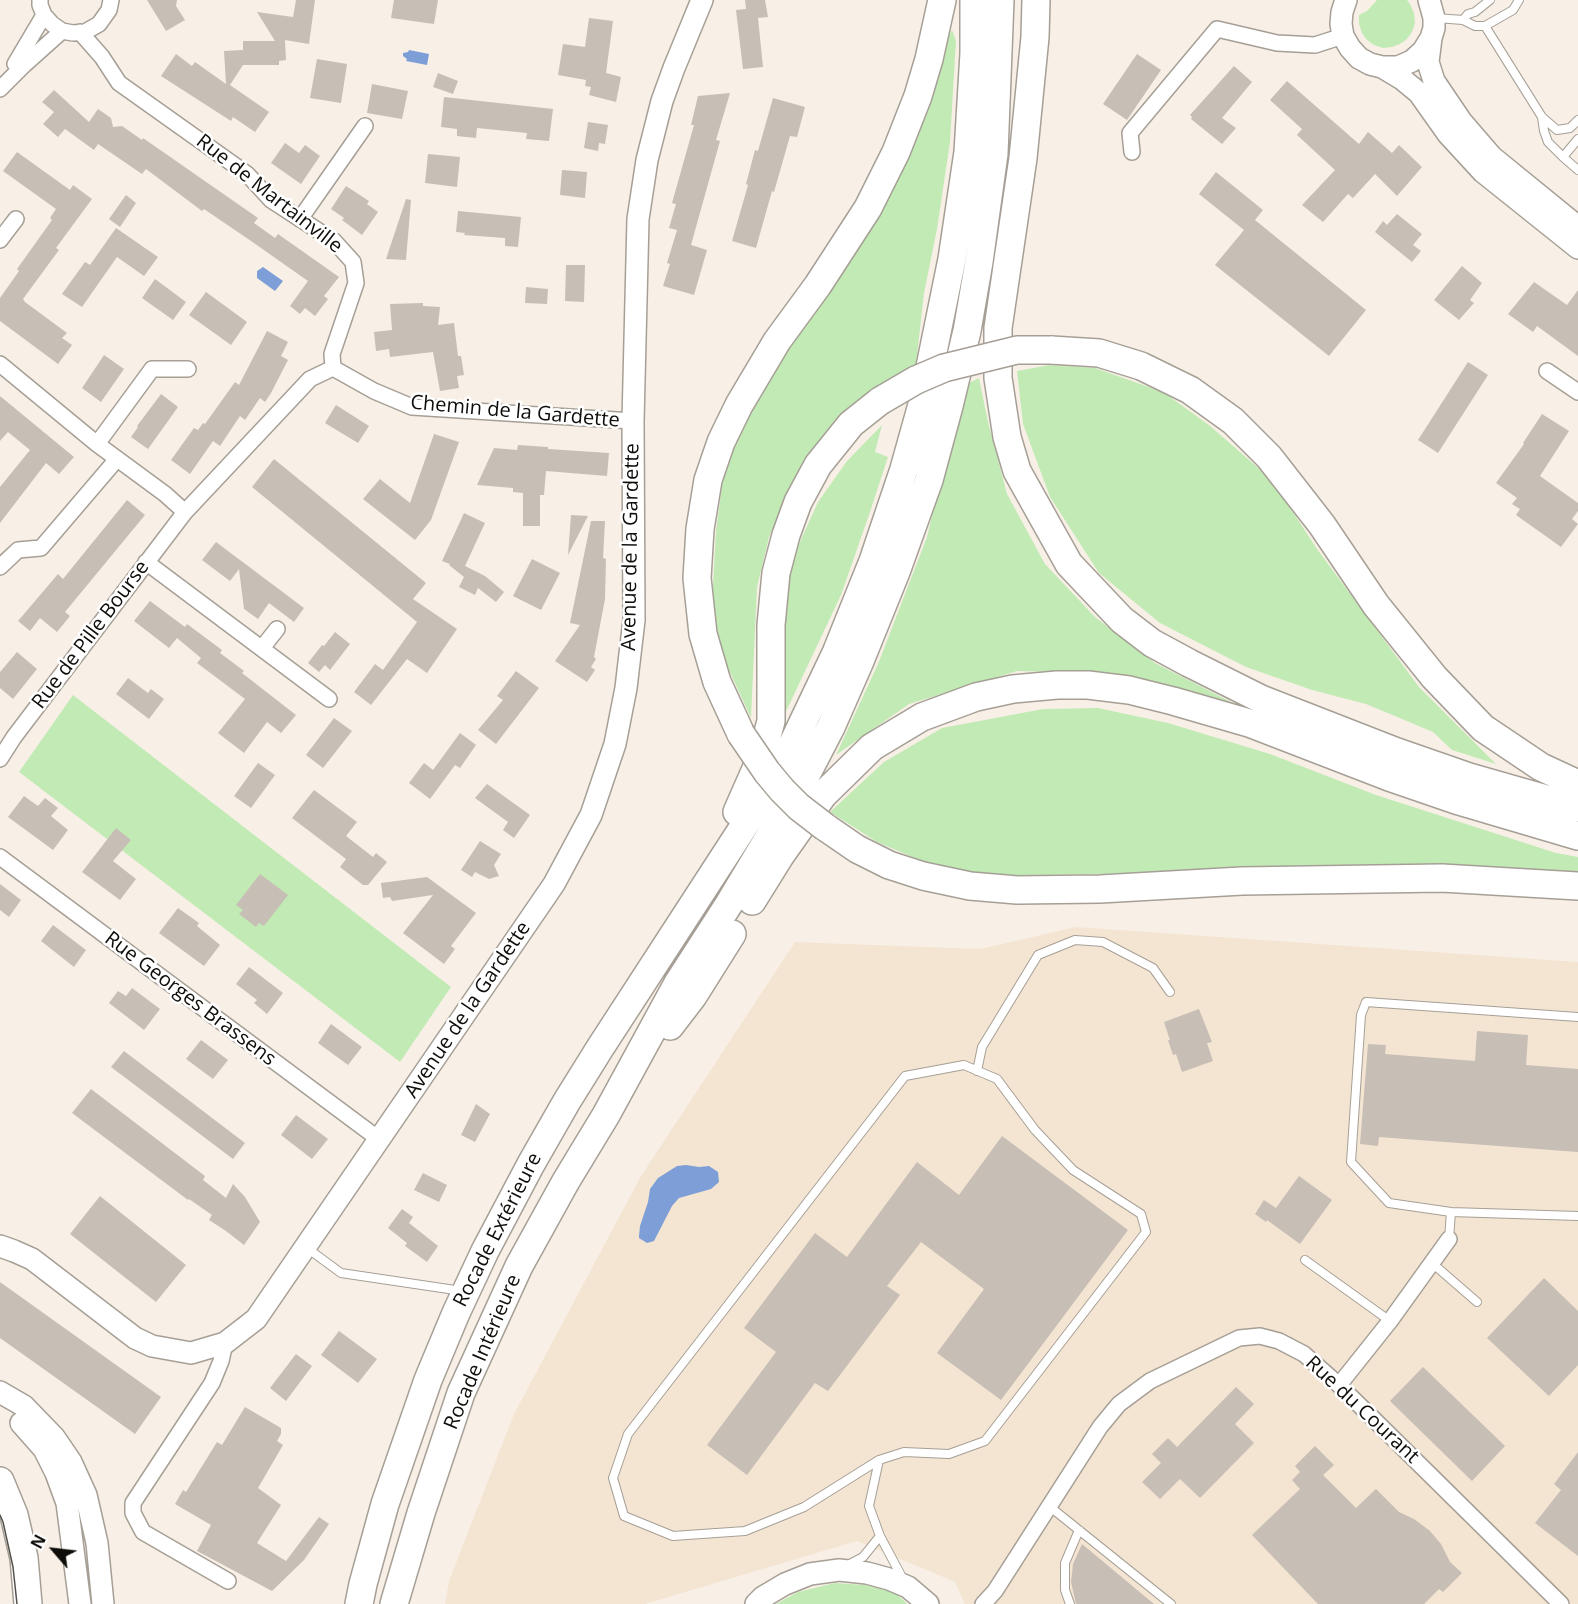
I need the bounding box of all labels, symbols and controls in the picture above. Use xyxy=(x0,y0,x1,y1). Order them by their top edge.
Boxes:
street label: Rue de Martainville xyxy=(191,129,347,259)
street label: Chemin de la Gardette xyxy=(409,391,621,433)
street label: Avenue de la Gardette xyxy=(617,443,645,651)
street label: Rue de Pille Bourse xyxy=(27,556,155,714)
street label: Avenue de la Gardette xyxy=(400,917,536,1103)
street label: Rue Georges Brassens xyxy=(100,927,280,1071)
street label: Rocade Extérieure xyxy=(449,1149,547,1311)
street label: Rocade Intérieure xyxy=(440,1271,526,1433)
street label: Rue du Courant xyxy=(1300,1351,1424,1469)
north arrow xyxy=(24,1520,84,1580)
text: N xyxy=(25,1531,51,1552)

